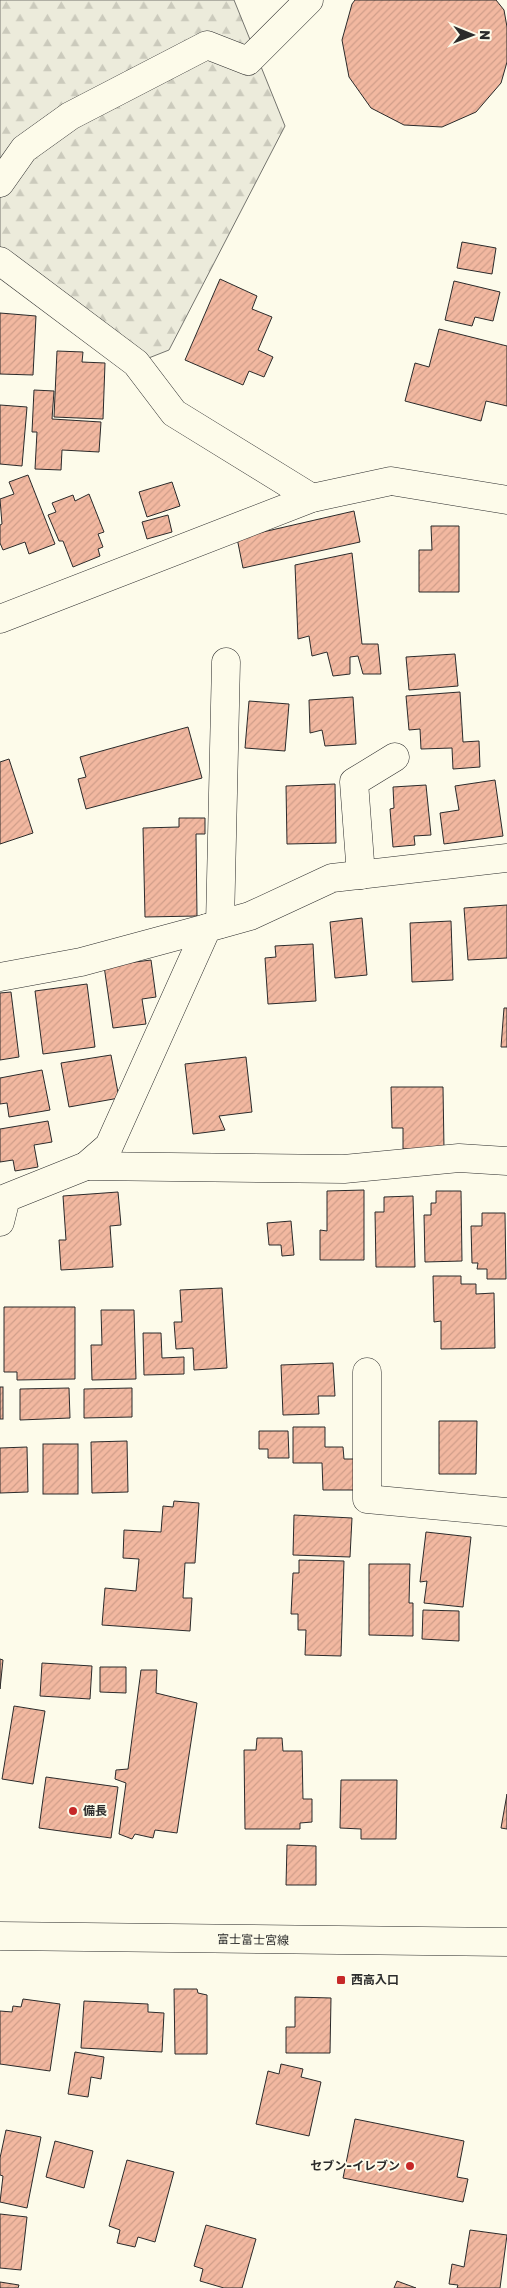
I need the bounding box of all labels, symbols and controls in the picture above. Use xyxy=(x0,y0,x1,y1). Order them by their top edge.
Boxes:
north arrow xyxy=(447,10,497,60)
text: N xyxy=(476,30,493,40)
place label: 備長 xyxy=(83,1804,107,1818)
marker: 備長 xyxy=(67,1805,79,1817)
street label: 富士富士宮線 xyxy=(217,1932,289,1948)
place label: 西高入口 xyxy=(351,1973,399,1987)
marker: 西高入口 xyxy=(335,1974,347,1986)
place label: セブン-イレブン xyxy=(310,2159,400,2173)
marker: セブン-イレブン xyxy=(404,2160,416,2172)

